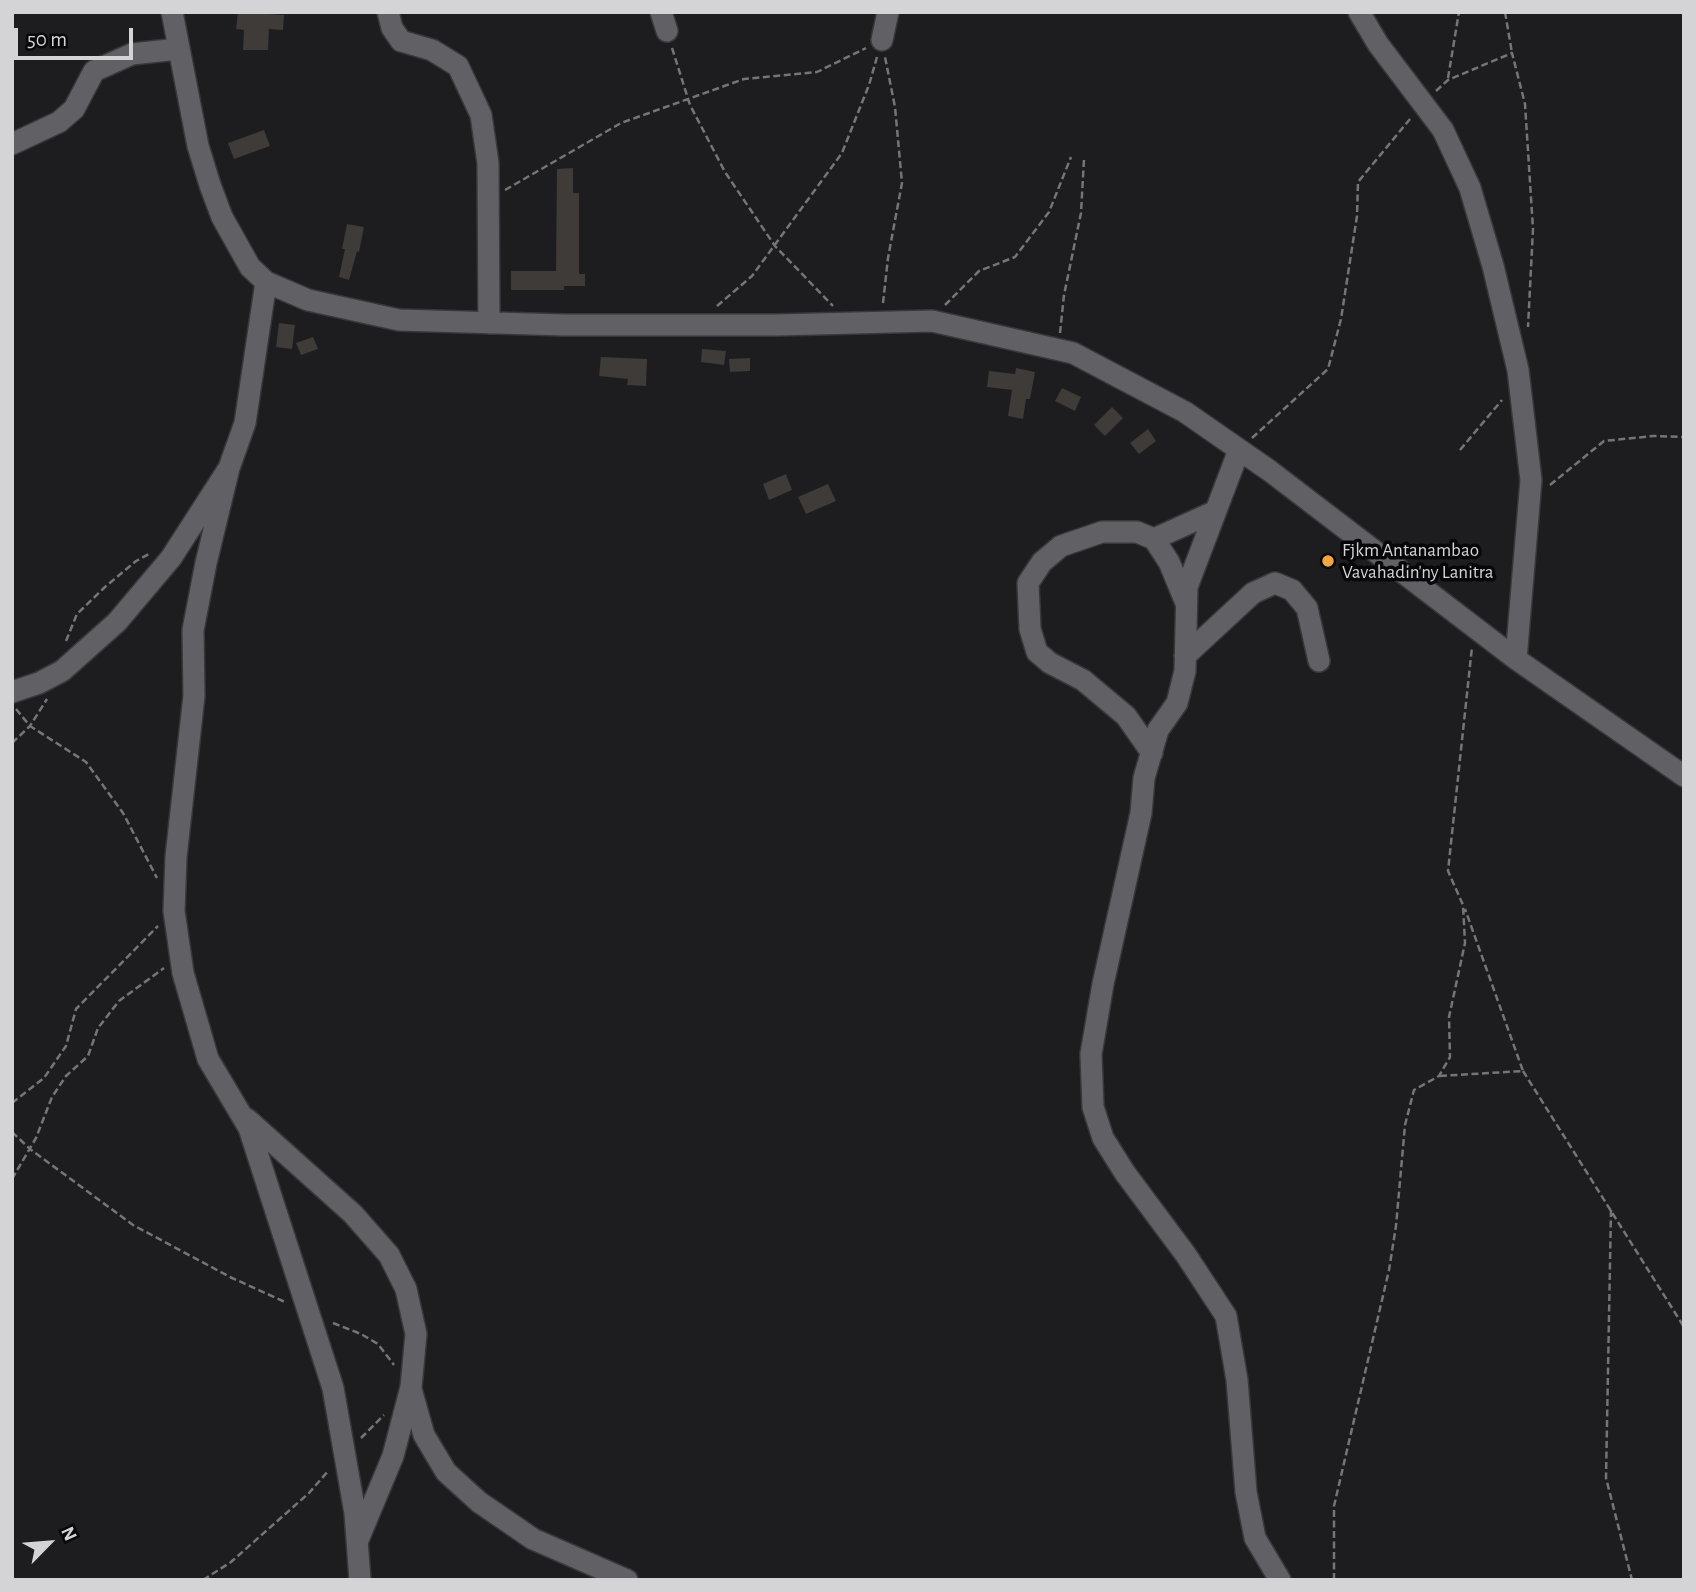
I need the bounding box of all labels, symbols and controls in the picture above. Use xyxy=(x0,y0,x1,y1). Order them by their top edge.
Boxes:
scale bar xyxy=(18,14,136,58)
text: 50 m xyxy=(27,29,67,50)
place label: Fjkm Antanambao Vavahadin'ny Lanitra xyxy=(1342,539,1494,583)
marker: Fjkm Antanambao Vavahadin'ny Lanitra xyxy=(1320,553,1336,569)
north arrow xyxy=(14,1508,84,1578)
text: N xyxy=(57,1524,80,1544)

